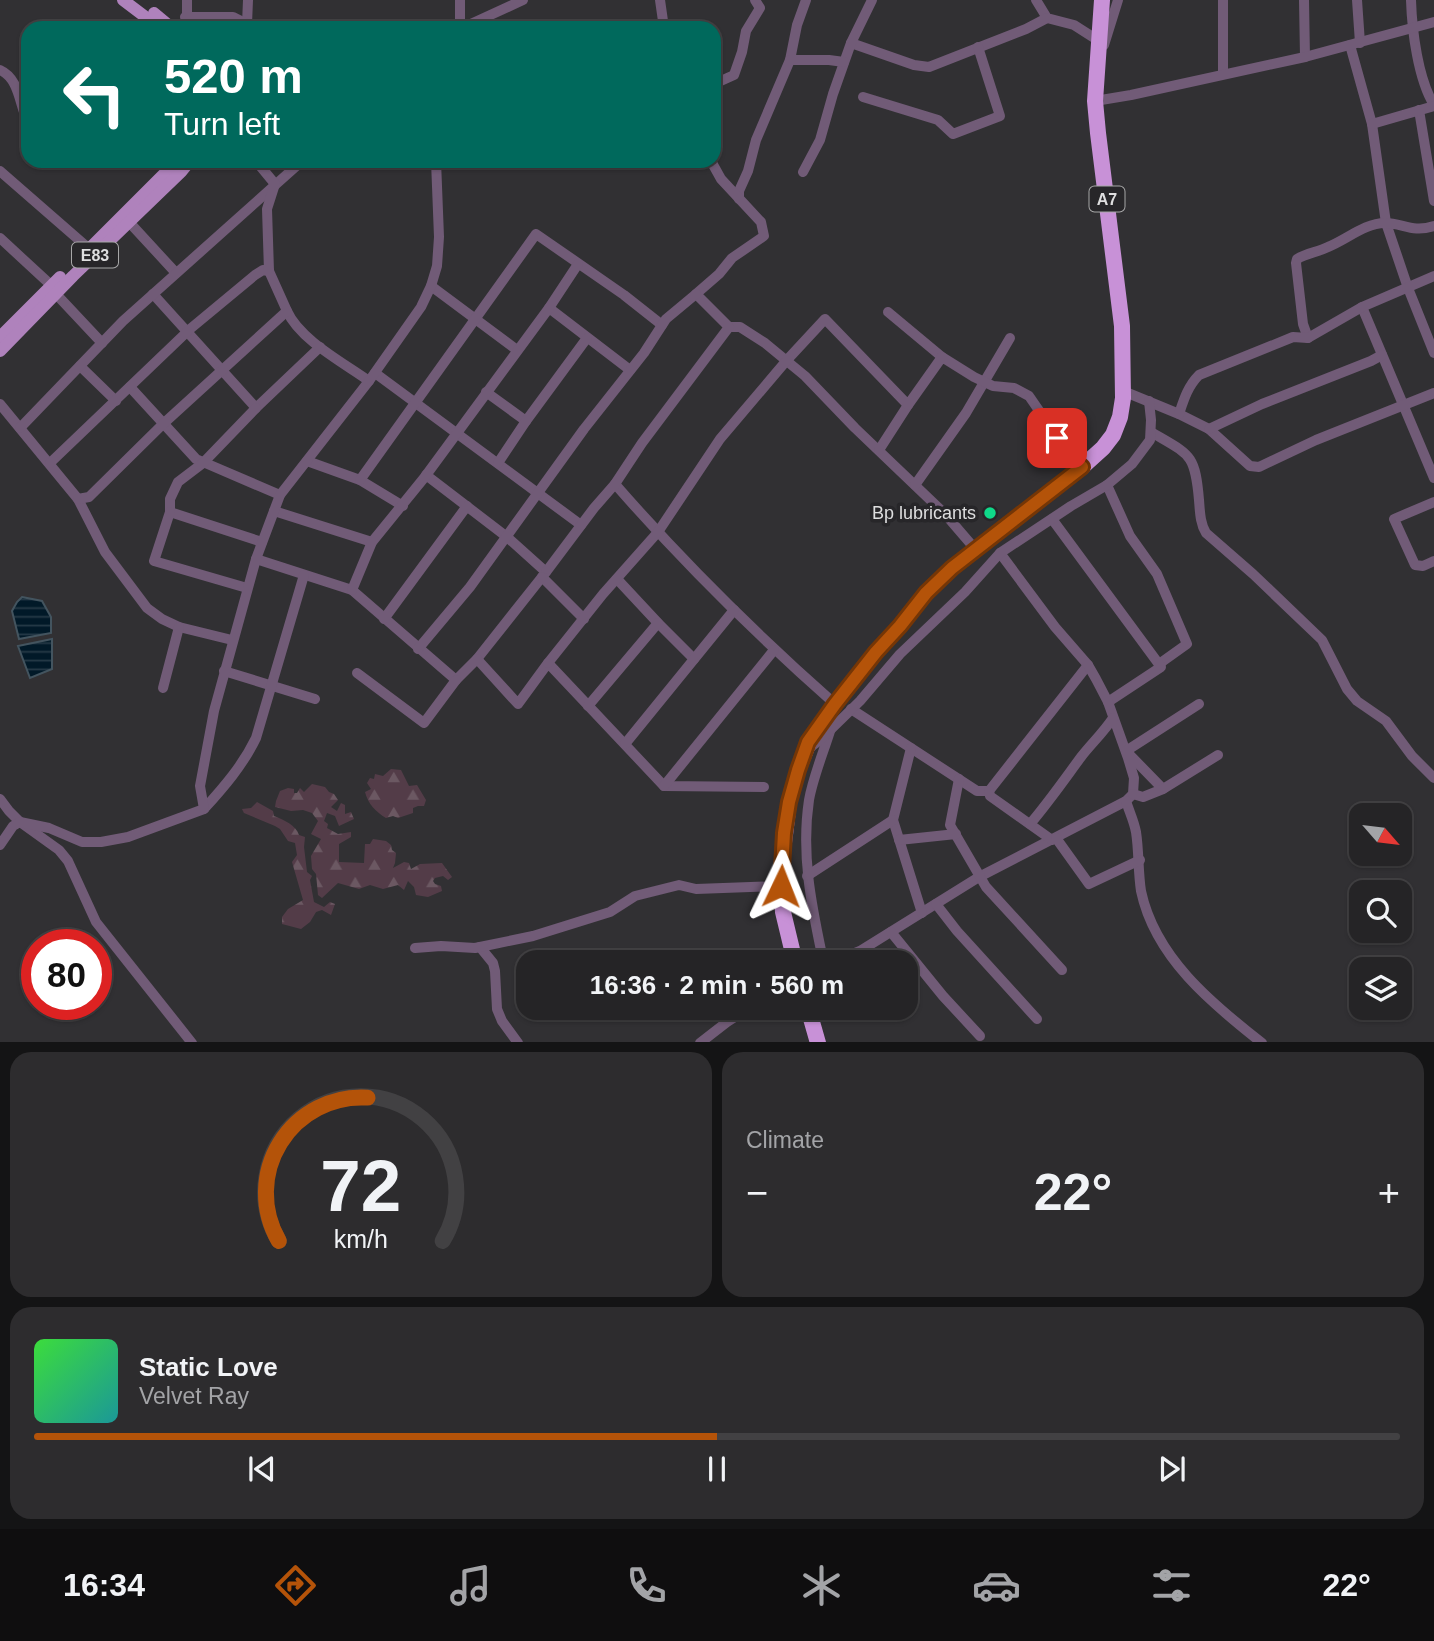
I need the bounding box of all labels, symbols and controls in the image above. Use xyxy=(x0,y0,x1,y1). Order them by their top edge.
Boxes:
icon: left xyxy=(49,49,140,140)
text: 520 m xyxy=(164,49,303,103)
text: Turn left xyxy=(164,106,280,142)
road number: A7 xyxy=(1090,186,1124,211)
road number: E83 xyxy=(72,243,118,268)
pin xyxy=(1027,408,1087,468)
icon: arrive xyxy=(1038,419,1076,457)
place label: Bp lubricants xyxy=(872,503,976,523)
marker: Bp lubricants xyxy=(982,505,998,521)
north arrow xyxy=(1349,803,1412,866)
map controls xyxy=(1349,803,1412,1020)
position arrow xyxy=(744,849,818,923)
button: search xyxy=(1349,880,1412,943)
speed limit sign: 80 xyxy=(21,929,112,1020)
button: layers xyxy=(1349,957,1412,1020)
text: 16:36 · 2 min · 560 m xyxy=(590,970,844,1000)
text: Climate xyxy=(746,1127,824,1153)
text: 72 xyxy=(321,1145,401,1226)
text: 22° xyxy=(1034,1163,1112,1221)
text: − xyxy=(746,1172,768,1214)
text: + xyxy=(1378,1172,1400,1214)
text: km/h xyxy=(334,1224,388,1252)
text: Static Love xyxy=(139,1352,278,1382)
text: Velvet Ray xyxy=(139,1383,249,1409)
icon: previous xyxy=(243,1450,281,1488)
icon: pause xyxy=(698,1450,736,1488)
icon: next xyxy=(1153,1450,1191,1488)
icon: directions xyxy=(271,1561,320,1610)
icon: music xyxy=(446,1561,495,1610)
icon: phone xyxy=(622,1561,671,1610)
icon: climate xyxy=(797,1561,846,1610)
icon: car xyxy=(972,1561,1021,1610)
icon: filters xyxy=(1147,1561,1196,1610)
text: 16:34 xyxy=(63,1567,145,1603)
text: 22° xyxy=(1322,1567,1371,1603)

